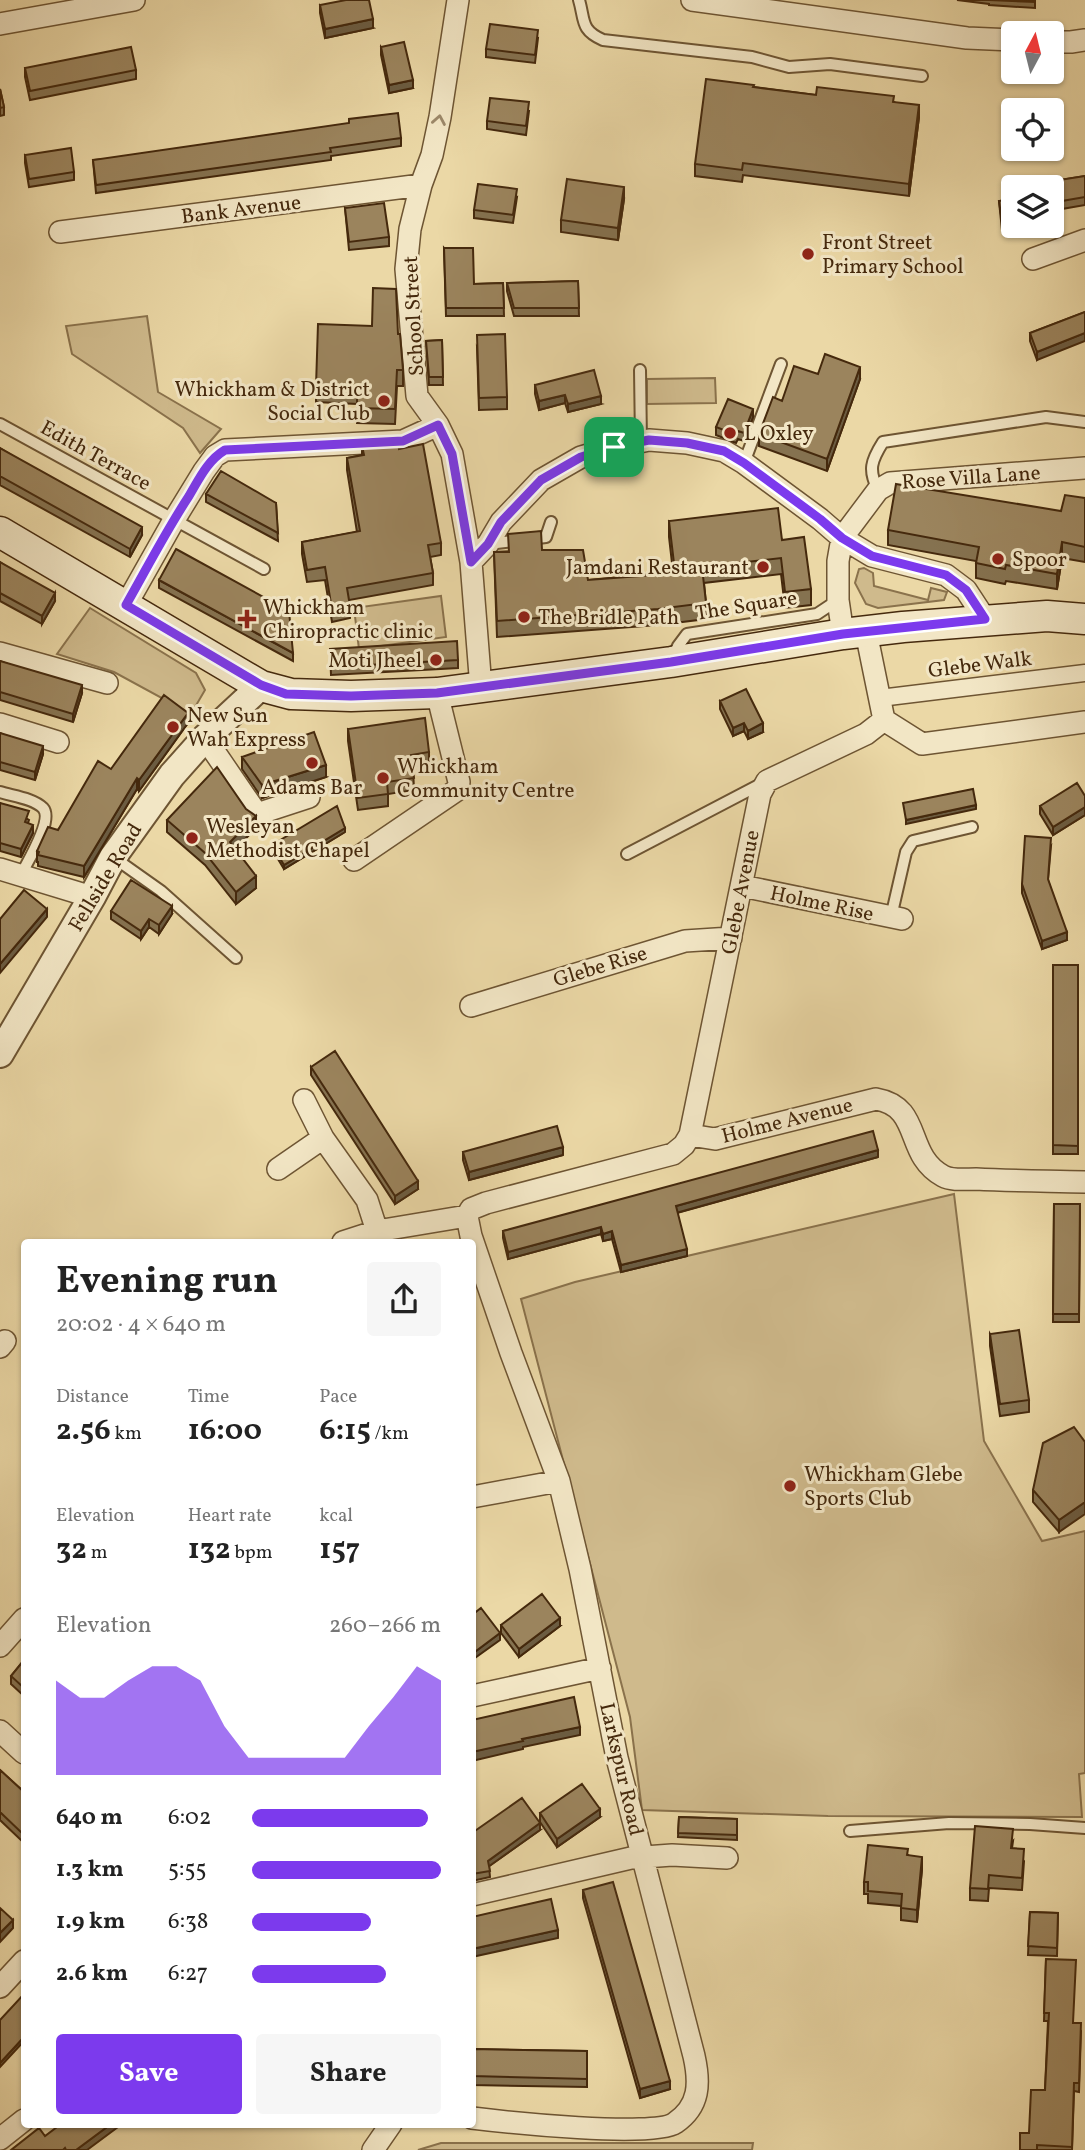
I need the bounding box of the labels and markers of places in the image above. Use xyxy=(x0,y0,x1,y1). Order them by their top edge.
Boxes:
place label: Front Street Primary School xyxy=(822,229,963,282)
marker: Front Street Primary School xyxy=(800,246,816,262)
place label: Whickham & District Social Club xyxy=(175,376,370,429)
marker: Whickham & District Social Club xyxy=(376,393,392,409)
pin xyxy=(584,417,644,477)
place label: L Oxley xyxy=(744,420,814,449)
marker: L Oxley xyxy=(722,425,738,441)
place label: Spoor xyxy=(1012,546,1067,575)
marker: Spoor xyxy=(990,551,1006,567)
place label: Jamdani Restaurant xyxy=(566,554,749,583)
marker: Jamdani Restaurant xyxy=(755,559,771,575)
place label: Whickham Chiropractic clinic xyxy=(263,594,433,647)
place label: The Bridle Path xyxy=(538,604,679,633)
marker: Whickham Chiropractic clinic xyxy=(237,609,257,629)
marker: The Bridle Path xyxy=(516,609,532,625)
place label: Moti Jheel xyxy=(328,647,422,676)
marker: Moti Jheel xyxy=(428,652,444,668)
place label: New Sun Wah Express xyxy=(187,702,306,755)
marker: New Sun Wah Express xyxy=(165,719,181,735)
place label: Whickham Community Centre xyxy=(397,753,574,806)
marker: Adams Bar xyxy=(304,755,320,771)
marker: Whickham Community Centre xyxy=(375,770,391,786)
place label: Adams Bar xyxy=(262,774,363,803)
place label: Wesleyan Methodist Chapel xyxy=(206,813,370,866)
marker: Wesleyan Methodist Chapel xyxy=(184,830,200,846)
place label: Whickham Glebe Sports Club xyxy=(804,1461,963,1514)
marker: Whickham Glebe Sports Club xyxy=(782,1478,798,1494)

